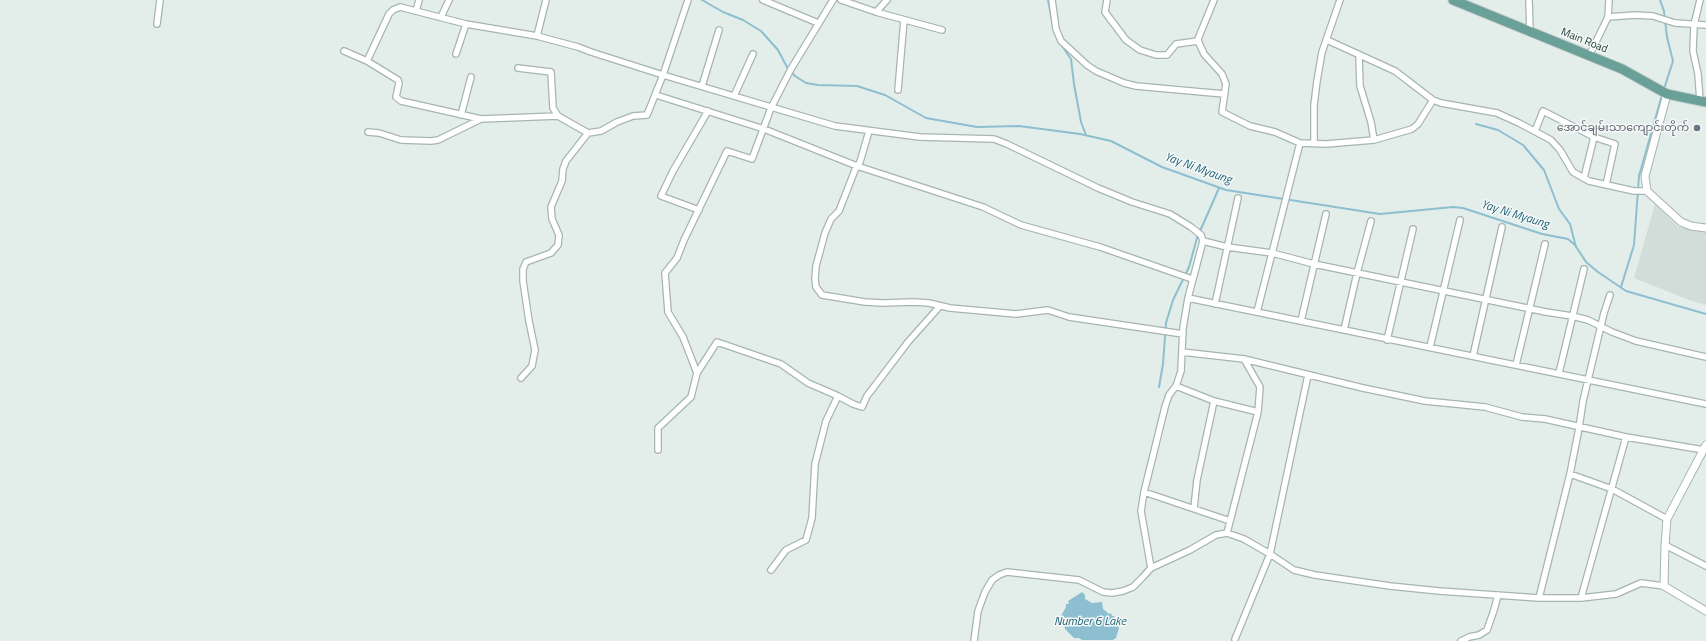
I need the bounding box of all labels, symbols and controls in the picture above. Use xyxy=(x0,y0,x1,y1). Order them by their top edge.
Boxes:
street label: Main Road xyxy=(1559,26,1609,56)
place label: အောင်ချမ်းသာကျောင်းတိုက် xyxy=(1557,121,1689,135)
marker: အောင်ချမ်းသာကျောင်းတိုက် xyxy=(1692,123,1702,133)
water label: Yay Ni Myaung xyxy=(1163,150,1233,188)
water label: Yay Ni Myaung xyxy=(1479,198,1551,232)
water label: Number 6 Lake xyxy=(1054,615,1126,629)

